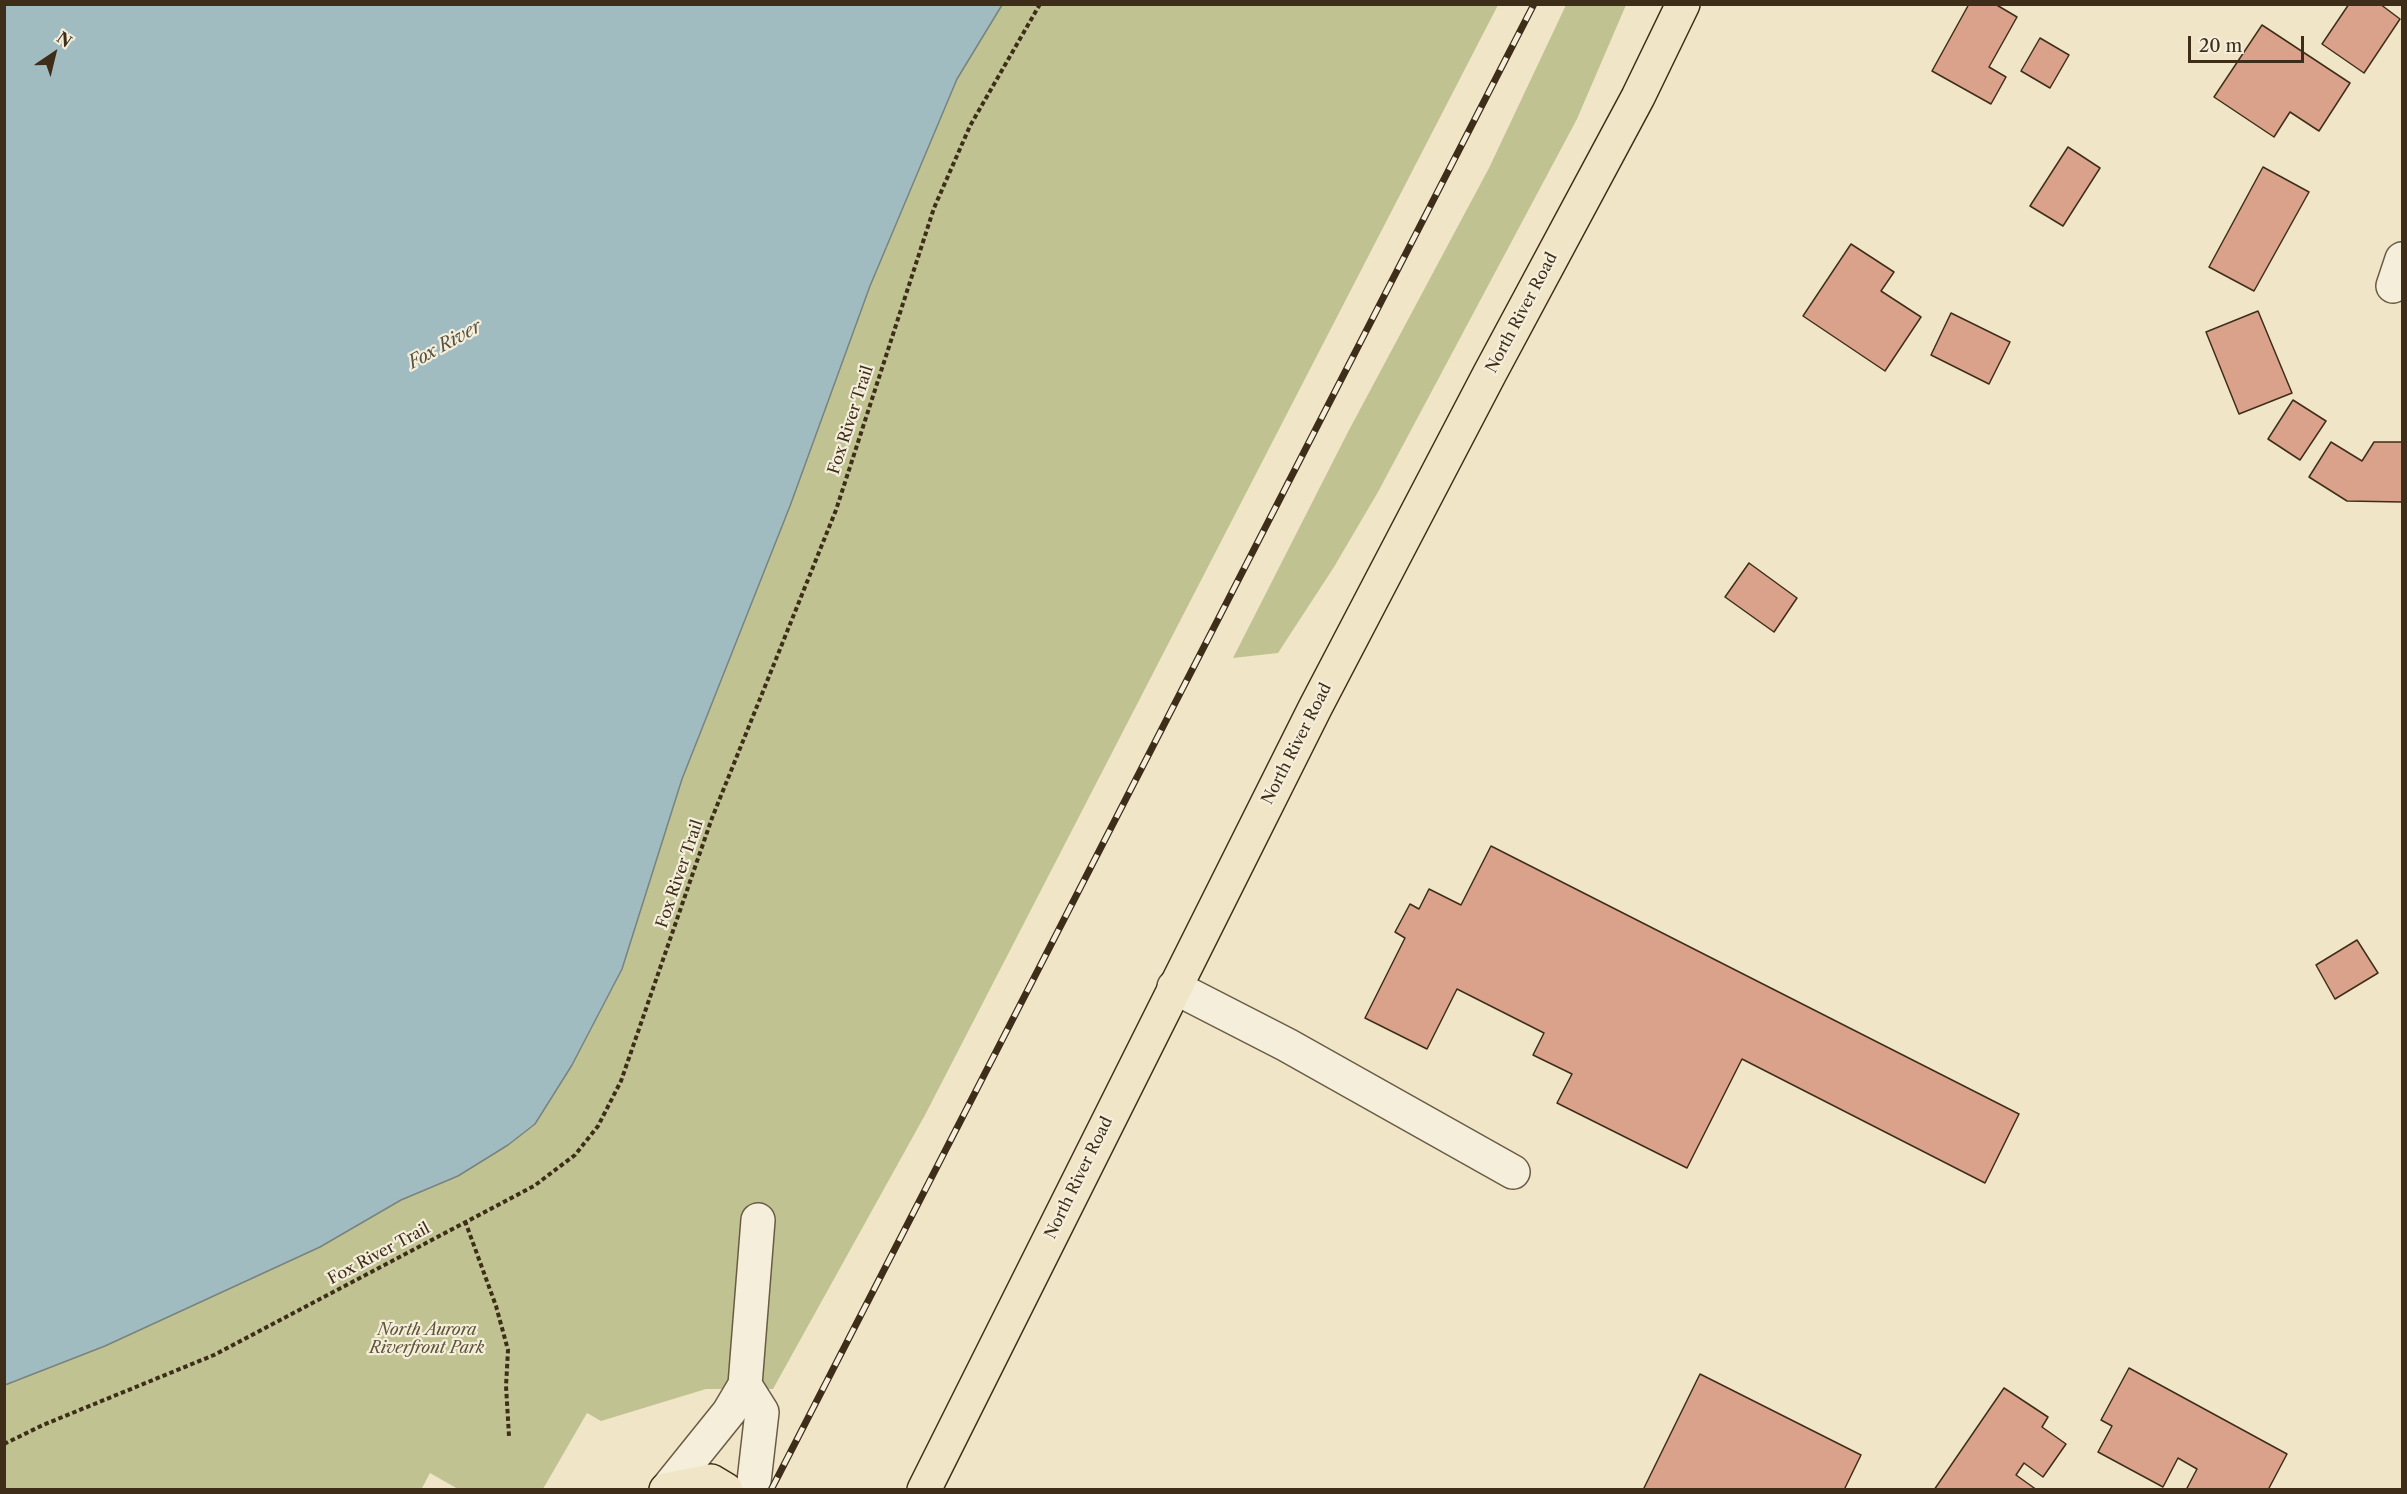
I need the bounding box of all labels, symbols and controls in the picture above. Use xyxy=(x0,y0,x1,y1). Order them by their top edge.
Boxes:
north arrow xyxy=(24,24,84,84)
scale bar xyxy=(2191,24,2306,62)
text: N xyxy=(53,27,76,51)
text: 20 m xyxy=(2199,35,2242,57)
street label: North River Road xyxy=(1482,250,1562,376)
water label: Fox River xyxy=(404,316,486,374)
street label: Fox River Trail xyxy=(824,363,878,477)
street label: North River Road xyxy=(1258,680,1336,808)
street label: Fox River Trail xyxy=(653,817,707,931)
street label: North River Road xyxy=(1041,1114,1117,1242)
street label: Fox River Trail xyxy=(325,1219,433,1289)
park label: North Aurora Riverfront Park xyxy=(370,1320,484,1358)

